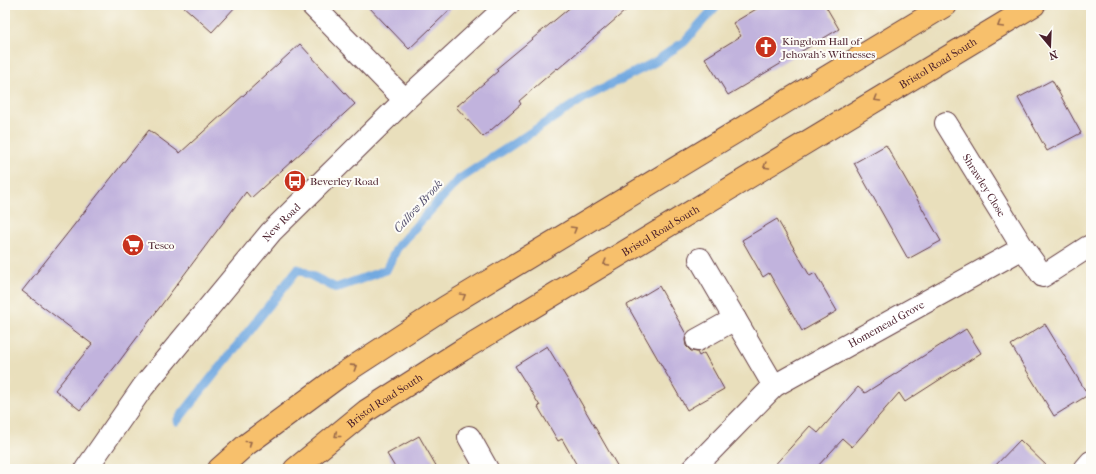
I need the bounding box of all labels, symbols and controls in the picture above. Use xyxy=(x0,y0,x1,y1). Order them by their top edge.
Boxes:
one-way arrow xyxy=(997,20,1004,28)
north arrow xyxy=(1030,26,1070,66)
church icon: Kingdom Hall of Jehovah's Witnesses xyxy=(753,34,779,60)
street label: Bristol Road South xyxy=(897,34,980,91)
place label: Kingdom Hall of Jehovah's Witnesses xyxy=(781,35,875,61)
text: N xyxy=(1046,47,1059,63)
one-way arrow xyxy=(874,95,881,102)
street label: Shrawley Close xyxy=(960,151,1009,219)
one-way arrow xyxy=(763,162,770,169)
bus stop icon: Beverley Road xyxy=(282,168,308,194)
place label: Beverley Road xyxy=(310,175,380,188)
water label: Callow Brook xyxy=(391,177,445,235)
street label: New Road xyxy=(260,200,304,244)
street label: Bristol Road South xyxy=(619,202,702,259)
one-way arrow xyxy=(570,226,577,234)
supermarket icon: Tesco xyxy=(120,232,146,258)
place label: Tesco xyxy=(148,239,175,252)
one-way arrow xyxy=(604,258,611,265)
one-way arrow xyxy=(459,294,466,301)
street label: Homemead Grove xyxy=(846,297,927,350)
one-way arrow xyxy=(350,364,357,372)
street label: Bristol Road South xyxy=(344,370,425,430)
one-way arrow xyxy=(335,430,342,437)
one-way arrow xyxy=(244,441,251,448)

